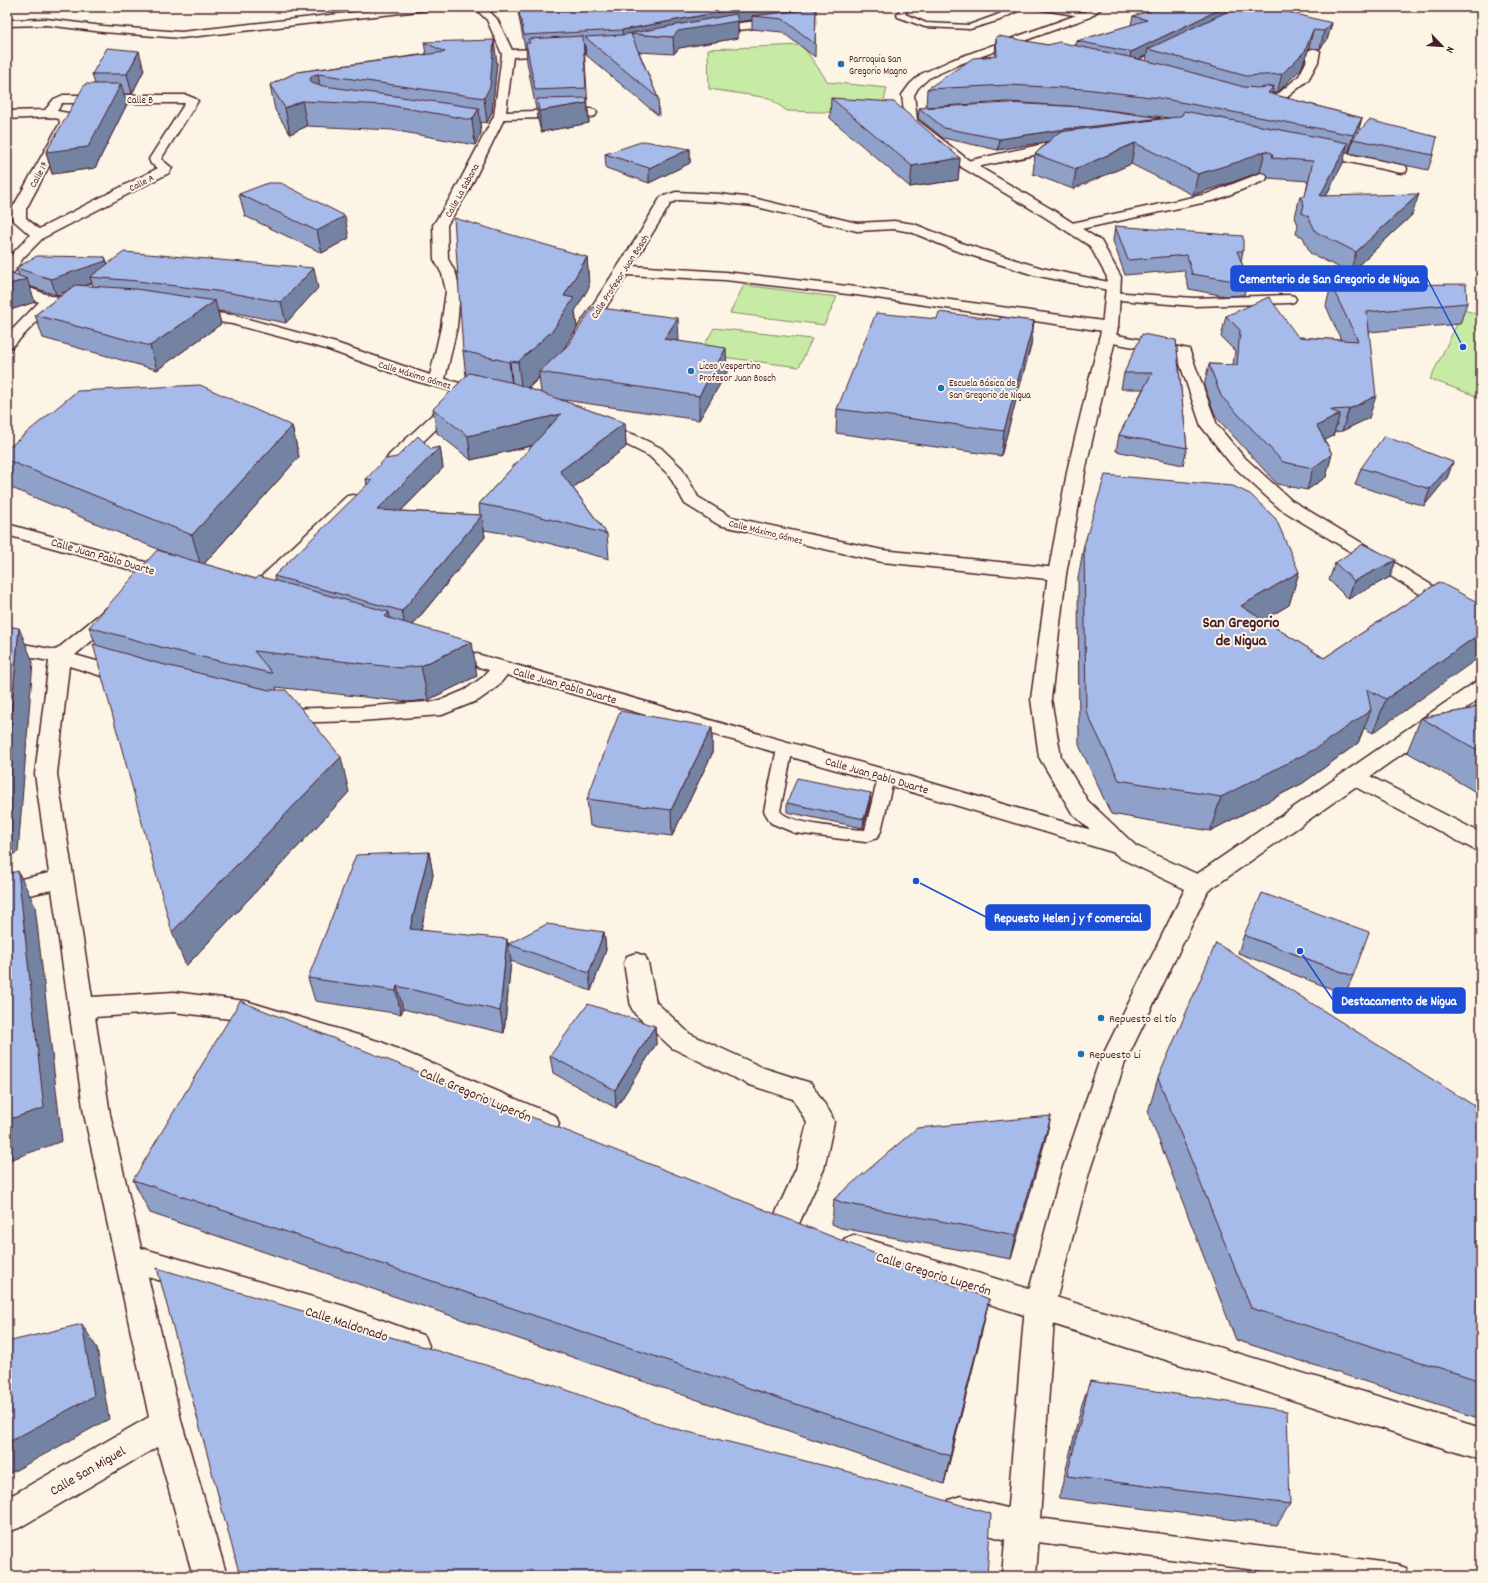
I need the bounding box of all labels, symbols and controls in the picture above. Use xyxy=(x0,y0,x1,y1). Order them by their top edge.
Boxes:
north arrow xyxy=(1422,26,1462,66)
text: N xyxy=(1441,44,1458,56)
place label: Parroquia San Gregorio Magno xyxy=(849,53,908,79)
marker: Parroquia San Gregorio Magno xyxy=(836,59,846,69)
street label: Calle B xyxy=(127,94,153,108)
street label: Calle 1ª xyxy=(27,159,53,191)
street label: Calle La Sabana xyxy=(442,161,483,220)
street label: Calle A xyxy=(127,171,157,196)
street label: Calle Profesor Juan Bosch xyxy=(588,232,653,322)
callout: Cementerio de San Gregorio de Nigua xyxy=(1231,266,1427,291)
text: Cementerio de San Gregorio de Nigua xyxy=(1239,271,1420,290)
street label: Calle Máximo Gómez xyxy=(376,358,453,394)
place label: Liceo Vespertino Profesor Juan Bosch xyxy=(699,360,776,386)
marker: Liceo Vespertino Profesor Juan Bosch xyxy=(686,366,696,376)
place label: Escuela Básica de San Gregorio de Nigua xyxy=(949,377,1031,403)
marker: Escuela Básica de San Gregorio de Nigua xyxy=(936,383,946,393)
street label: Calle Máximo Gómez xyxy=(727,517,804,549)
street label: Calle Juan Pablo Duarte xyxy=(49,535,156,580)
district label: San Gregorio de Nigua xyxy=(1203,612,1279,653)
street label: Calle Juan Pablo Duarte xyxy=(511,664,618,709)
street label: Calle Juan Pablo Duarte xyxy=(823,754,930,799)
callout: Repuesto Helen j y f comercial xyxy=(986,905,1150,930)
text: Repuesto Helen j y f comercial xyxy=(994,910,1143,929)
callout: Destacamento de Nigua xyxy=(1333,988,1465,1013)
text: Destacamento de Nigua xyxy=(1341,993,1458,1012)
place label: Repuesto el tío xyxy=(1109,1011,1177,1028)
marker: Repuesto el tío xyxy=(1096,1013,1106,1023)
place label: Repuesto Li xyxy=(1089,1047,1141,1064)
marker: Repuesto Li xyxy=(1076,1049,1086,1059)
street label: Calle Gregorio Luperón xyxy=(416,1063,534,1128)
street label: Calle Gregorio Luperón xyxy=(873,1248,994,1302)
street label: Calle Maldonado xyxy=(302,1302,390,1348)
street label: Calle San Miguel xyxy=(46,1442,130,1501)

